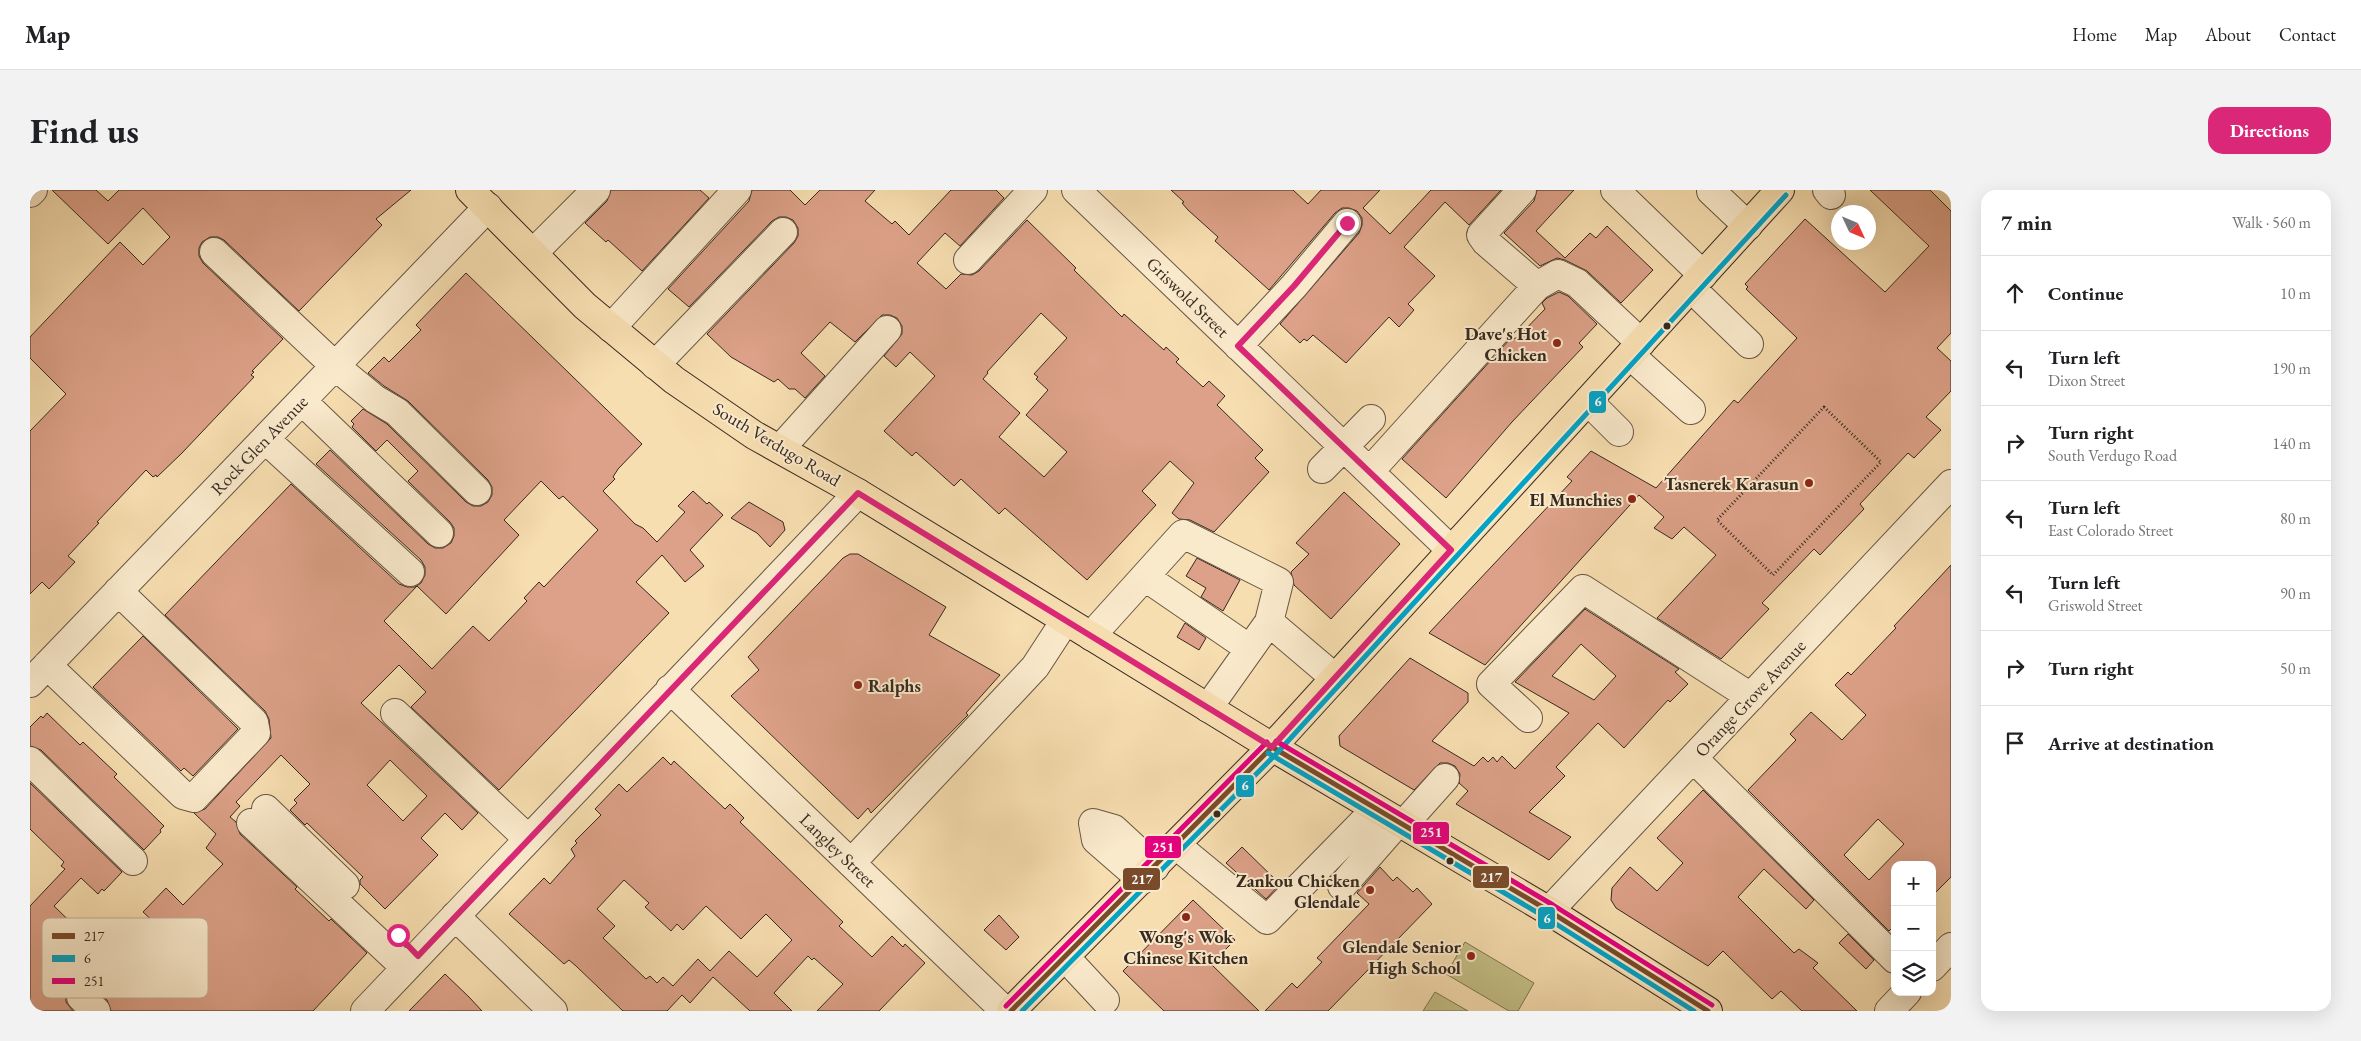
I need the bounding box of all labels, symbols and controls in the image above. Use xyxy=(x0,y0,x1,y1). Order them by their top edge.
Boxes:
text: Map xyxy=(25,19,70,50)
text: Home xyxy=(2072,23,2117,46)
text: Map xyxy=(2145,23,2177,46)
text: About xyxy=(2205,23,2251,46)
text: Contact xyxy=(2279,23,2336,46)
button: Directions xyxy=(2208,107,2331,154)
text: Find us xyxy=(30,108,139,153)
north arrow xyxy=(1831,205,1876,250)
text: 7 min xyxy=(2001,209,2052,236)
route end xyxy=(1336,212,1359,235)
text: Walk · 560 m xyxy=(2232,212,2311,233)
street label: Griswold Street xyxy=(1142,252,1235,342)
icon: ahead xyxy=(2001,279,2029,307)
text: Continue xyxy=(2048,281,2123,306)
text: 10 m xyxy=(2280,283,2311,304)
unlabelled marker xyxy=(1662,321,1672,331)
place label: Dave's Hot Chicken xyxy=(1465,322,1547,366)
marker: Dave's Hot Chicken xyxy=(1551,337,1563,349)
text: Turn left xyxy=(2048,345,2120,370)
icon: left xyxy=(2001,354,2029,382)
text: 190 m xyxy=(2272,358,2311,379)
text: Dixon Street xyxy=(2048,370,2125,391)
street label: Rock Glen Avenue xyxy=(205,390,313,500)
line badge: 6 xyxy=(1588,390,1607,414)
text: 6 xyxy=(1594,392,1602,410)
street label: South Verdugo Road xyxy=(709,397,846,492)
text: Turn right xyxy=(2048,420,2134,445)
icon: right xyxy=(2001,429,2029,457)
text: 140 m xyxy=(2272,433,2311,454)
text: South Verdugo Road xyxy=(2048,445,2177,466)
place label: Tasnerek Karasun xyxy=(1664,472,1799,495)
marker: Tasnerek Karasun xyxy=(1803,477,1815,489)
place label: El Munchies xyxy=(1529,488,1622,511)
marker: El Munchies xyxy=(1626,493,1638,505)
text: Turn left xyxy=(2048,495,2120,520)
icon: left xyxy=(2001,504,2029,532)
text: 80 m xyxy=(2280,508,2311,529)
text: East Colorado Street xyxy=(2048,520,2173,541)
text: Turn left xyxy=(2048,570,2120,595)
icon: left xyxy=(2001,579,2029,607)
text: 90 m xyxy=(2280,583,2311,604)
text: Griswold Street xyxy=(2048,595,2143,616)
street label: Orange Grove Avenue xyxy=(1690,634,1810,762)
icon: right xyxy=(2001,654,2029,682)
text: Turn right xyxy=(2048,656,2134,681)
text: 50 m xyxy=(2280,658,2311,679)
place label: Ralphs xyxy=(868,674,921,697)
marker: Ralphs xyxy=(852,679,864,691)
icon: arrive xyxy=(2001,729,2029,757)
text: Arrive at destination xyxy=(2048,731,2214,756)
line badge: 6 xyxy=(1235,774,1255,798)
text: 6 xyxy=(1241,776,1249,794)
street label: Langley Street xyxy=(795,808,881,892)
unlabelled marker xyxy=(1212,809,1222,819)
line badge: 251 xyxy=(1412,821,1450,845)
text: 251 xyxy=(1420,823,1442,841)
line badge: 251 xyxy=(1144,835,1182,859)
text: 251 xyxy=(1152,838,1174,856)
unlabelled marker xyxy=(1445,856,1455,866)
map controls xyxy=(1891,861,1936,996)
button: + xyxy=(1891,861,1936,906)
line badge: 217 xyxy=(1472,865,1510,889)
line badge: 217 xyxy=(1122,867,1161,891)
text: 217 xyxy=(1480,868,1503,886)
place label: Zankou Chicken Glendale xyxy=(1236,869,1360,913)
text: 217 xyxy=(1131,870,1154,888)
marker: Zankou Chicken Glendale xyxy=(1364,884,1376,896)
line badge: 6 xyxy=(1537,906,1556,930)
button: − xyxy=(1891,906,1936,951)
text: 6 xyxy=(1543,909,1551,927)
marker: Wong's Wok Chinese Kitchen xyxy=(1180,911,1192,923)
legend xyxy=(42,918,208,998)
route start xyxy=(387,924,410,947)
place label: Wong's Wok Chinese Kitchen xyxy=(1124,925,1248,969)
text: 217 xyxy=(84,927,104,945)
place label: Glendale Senior High School xyxy=(1342,935,1462,979)
text: 6 xyxy=(84,949,91,967)
marker: Glendale Senior High School xyxy=(1465,950,1477,962)
button: layers xyxy=(1891,951,1936,996)
text: 251 xyxy=(84,972,104,990)

